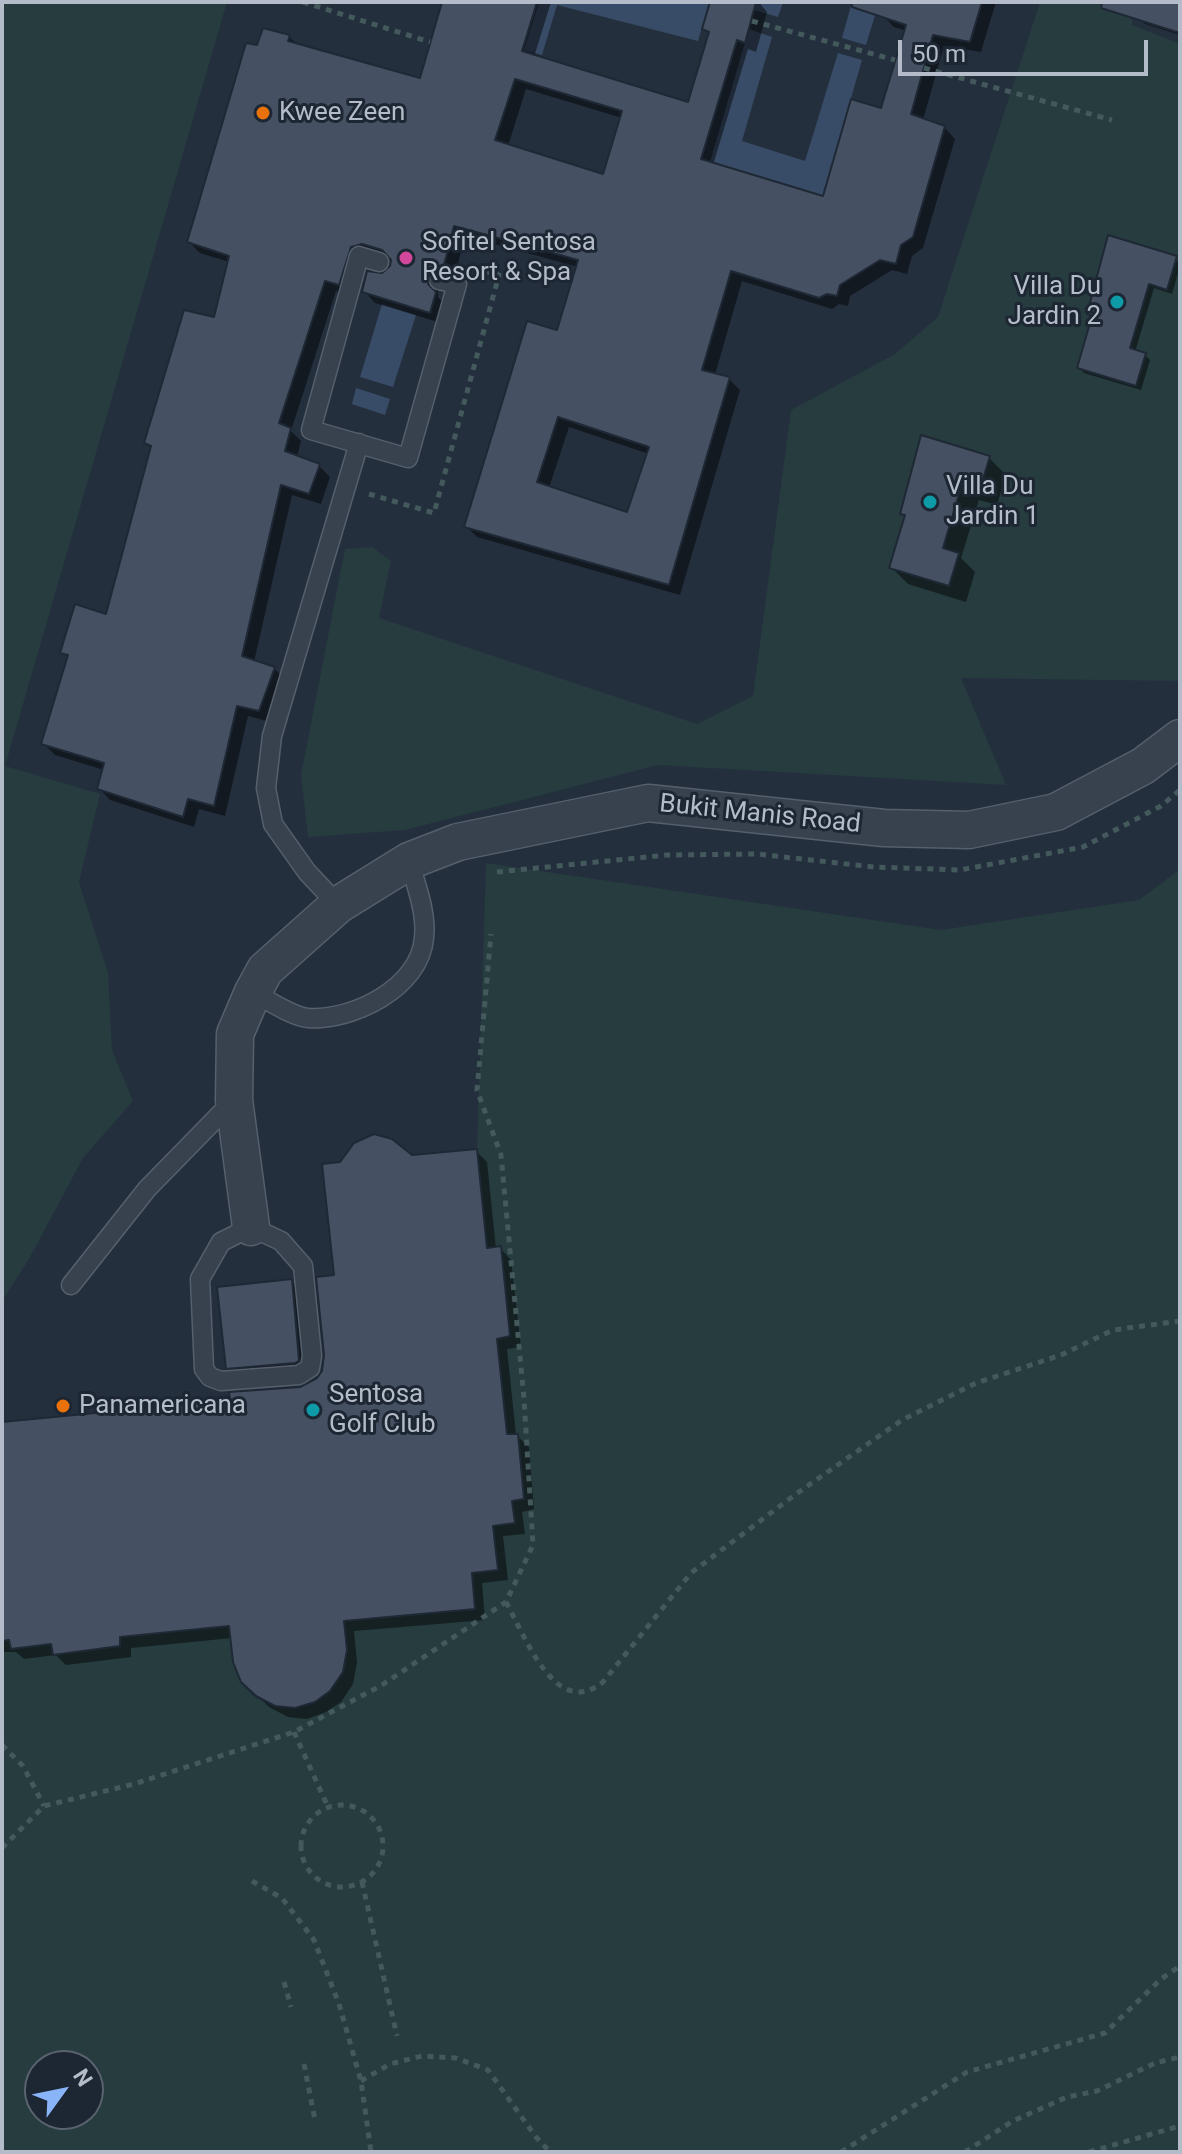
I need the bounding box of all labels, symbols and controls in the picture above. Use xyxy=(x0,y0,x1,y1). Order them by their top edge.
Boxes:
scale bar xyxy=(902,24,1152,74)
text: 50 m xyxy=(912,40,966,68)
place label: Kwee Zeen xyxy=(279,97,405,129)
marker: Kwee Zeen xyxy=(254,104,272,122)
place label: Sofitel Sentosa Resort & Spa xyxy=(422,227,596,288)
marker: Sofitel Sentosa Resort & Spa xyxy=(397,249,415,267)
place label: Villa Du Jardin 2 xyxy=(1008,271,1101,332)
marker: Villa Du Jardin 2 xyxy=(1108,293,1126,311)
place label: Villa Du Jardin 1 xyxy=(946,471,1039,532)
marker: Villa Du Jardin 1 xyxy=(921,493,939,511)
street label: Bukit Manis Road xyxy=(658,789,862,841)
place label: Sentosa Golf Club xyxy=(329,1379,436,1440)
place label: Panamericana xyxy=(79,1390,246,1422)
marker: Panamericana xyxy=(54,1397,72,1415)
marker: Sentosa Golf Club xyxy=(304,1401,322,1419)
north arrow xyxy=(24,2050,104,2130)
text: N xyxy=(68,2064,98,2091)

